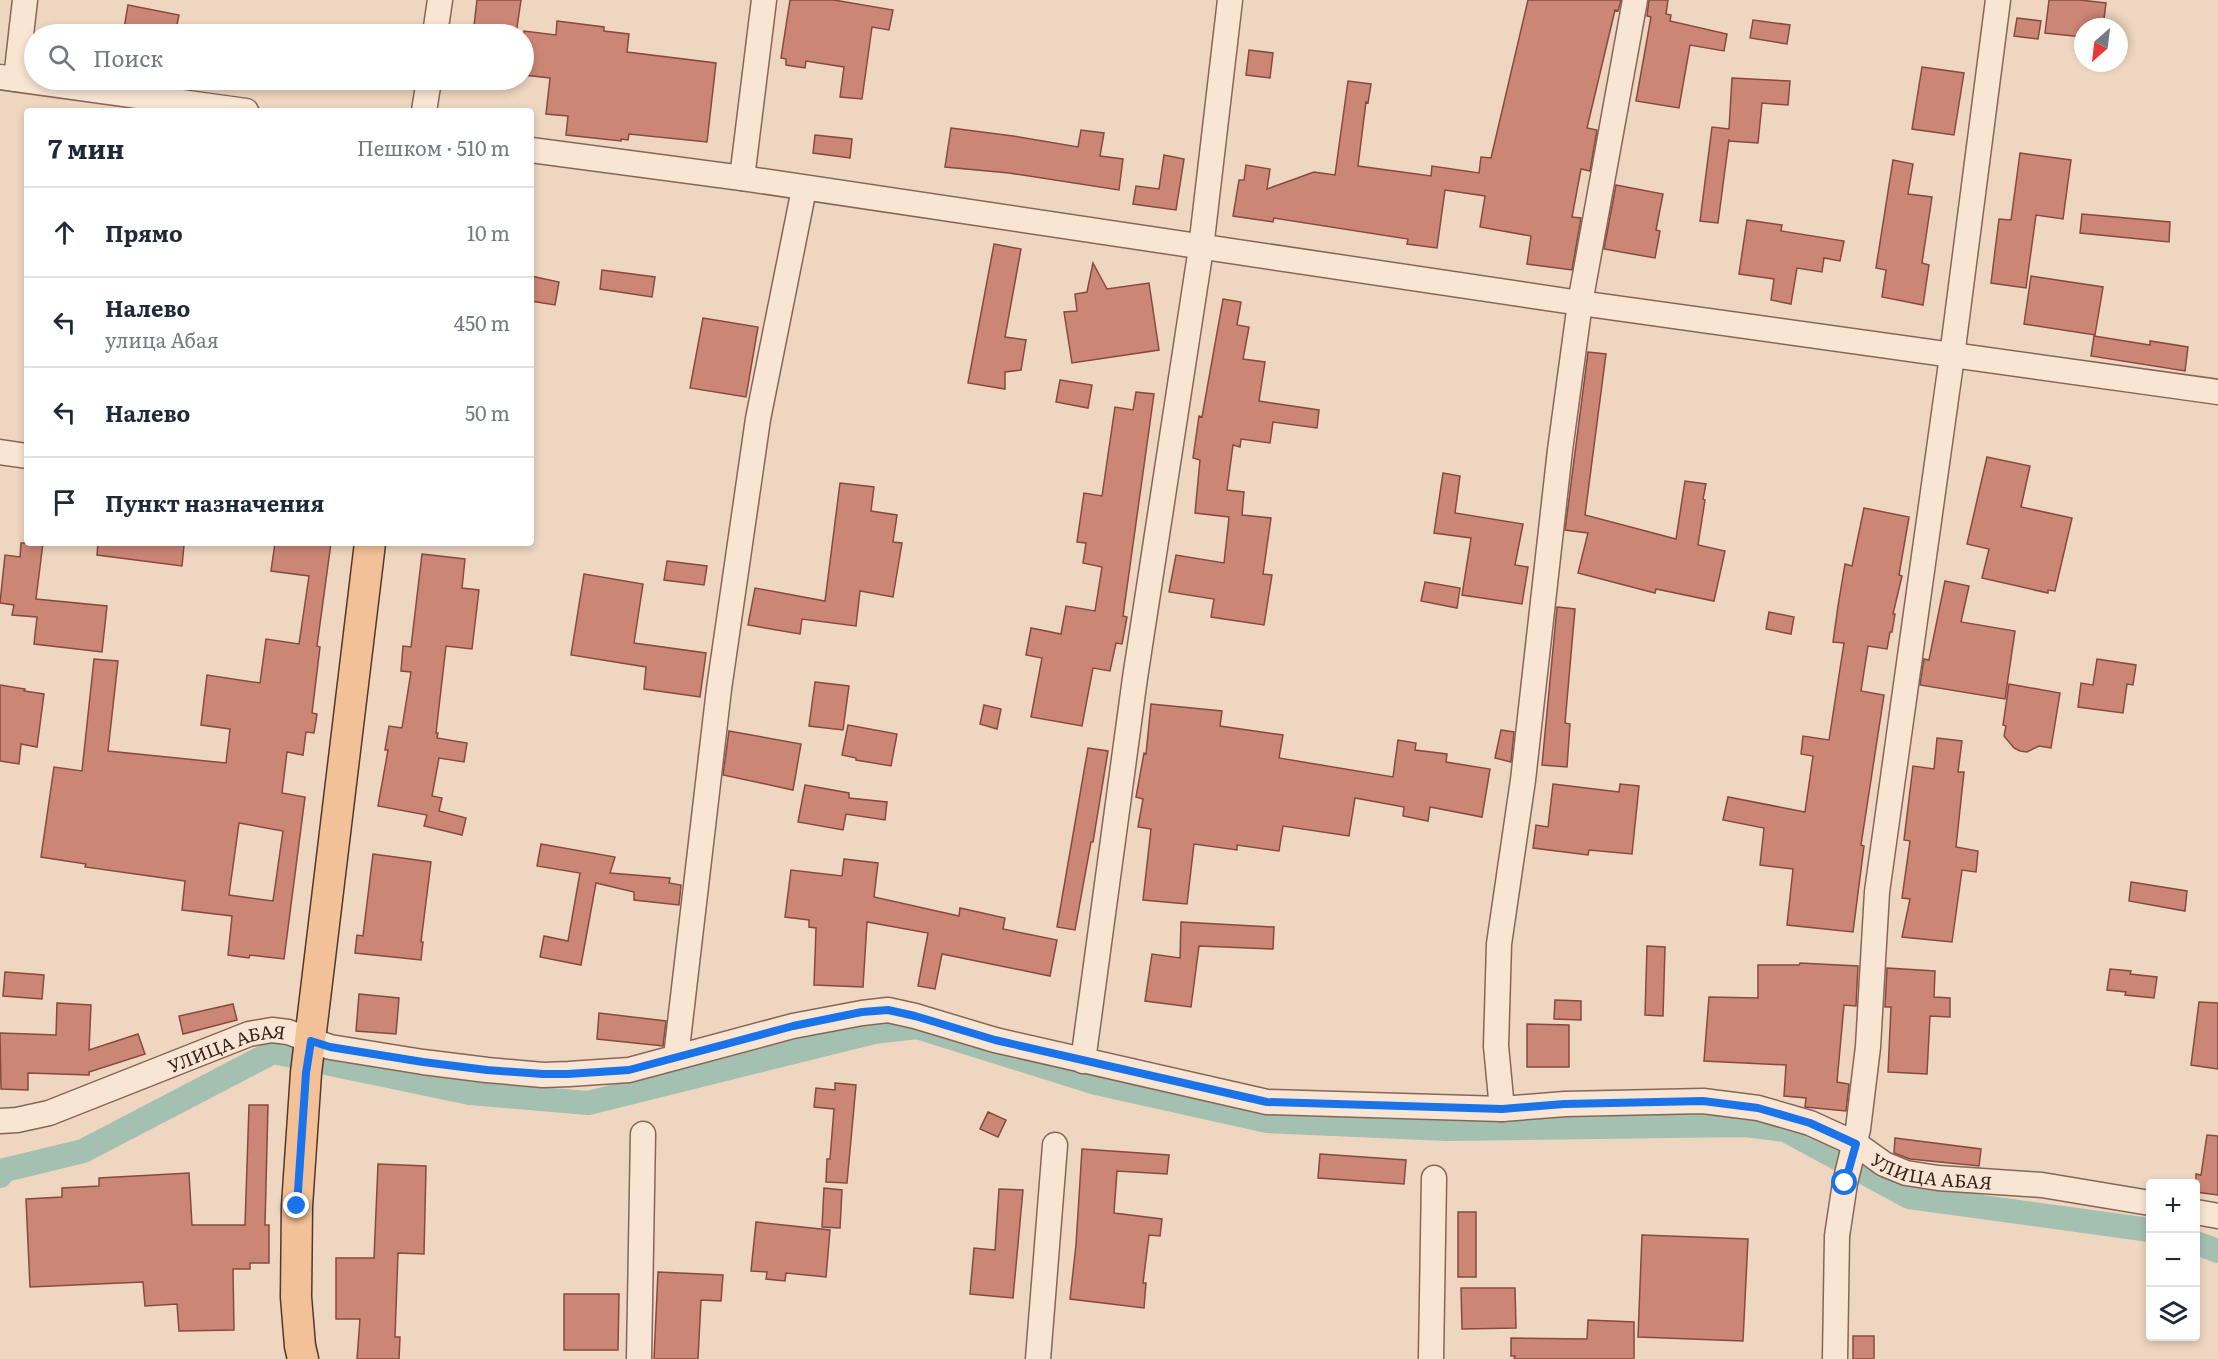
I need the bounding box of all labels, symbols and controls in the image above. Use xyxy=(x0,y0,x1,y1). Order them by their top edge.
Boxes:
north arrow xyxy=(2074,18,2128,72)
search box xyxy=(24,24,534,90)
icon: search xyxy=(45,41,78,74)
text: Поиск xyxy=(93,41,163,74)
text: 7 мин xyxy=(48,128,124,167)
text: Пешком · 510 m xyxy=(357,132,510,162)
icon: ahead xyxy=(48,216,81,249)
text: Прямо xyxy=(105,216,183,249)
text: 10 m xyxy=(467,217,510,247)
text: Налево xyxy=(105,291,190,324)
icon: left xyxy=(48,306,81,339)
text: 450 m xyxy=(454,307,510,337)
text: улица Абая xyxy=(105,324,219,354)
icon: left xyxy=(48,396,81,429)
text: Налево xyxy=(105,396,190,429)
text: 50 m xyxy=(465,397,510,427)
icon: arrive xyxy=(48,486,81,519)
text: Пункт назначения xyxy=(105,486,324,519)
street label: УЛИЦА АБАЯ xyxy=(163,1017,287,1078)
street label: УЛИЦА АБАЯ xyxy=(1866,1145,1993,1195)
route start xyxy=(1831,1169,1857,1195)
map controls xyxy=(2146,1179,2200,1341)
button: + xyxy=(2146,1179,2200,1233)
route end xyxy=(283,1192,309,1218)
button: − xyxy=(2146,1233,2200,1287)
button: layers xyxy=(2146,1287,2200,1341)

